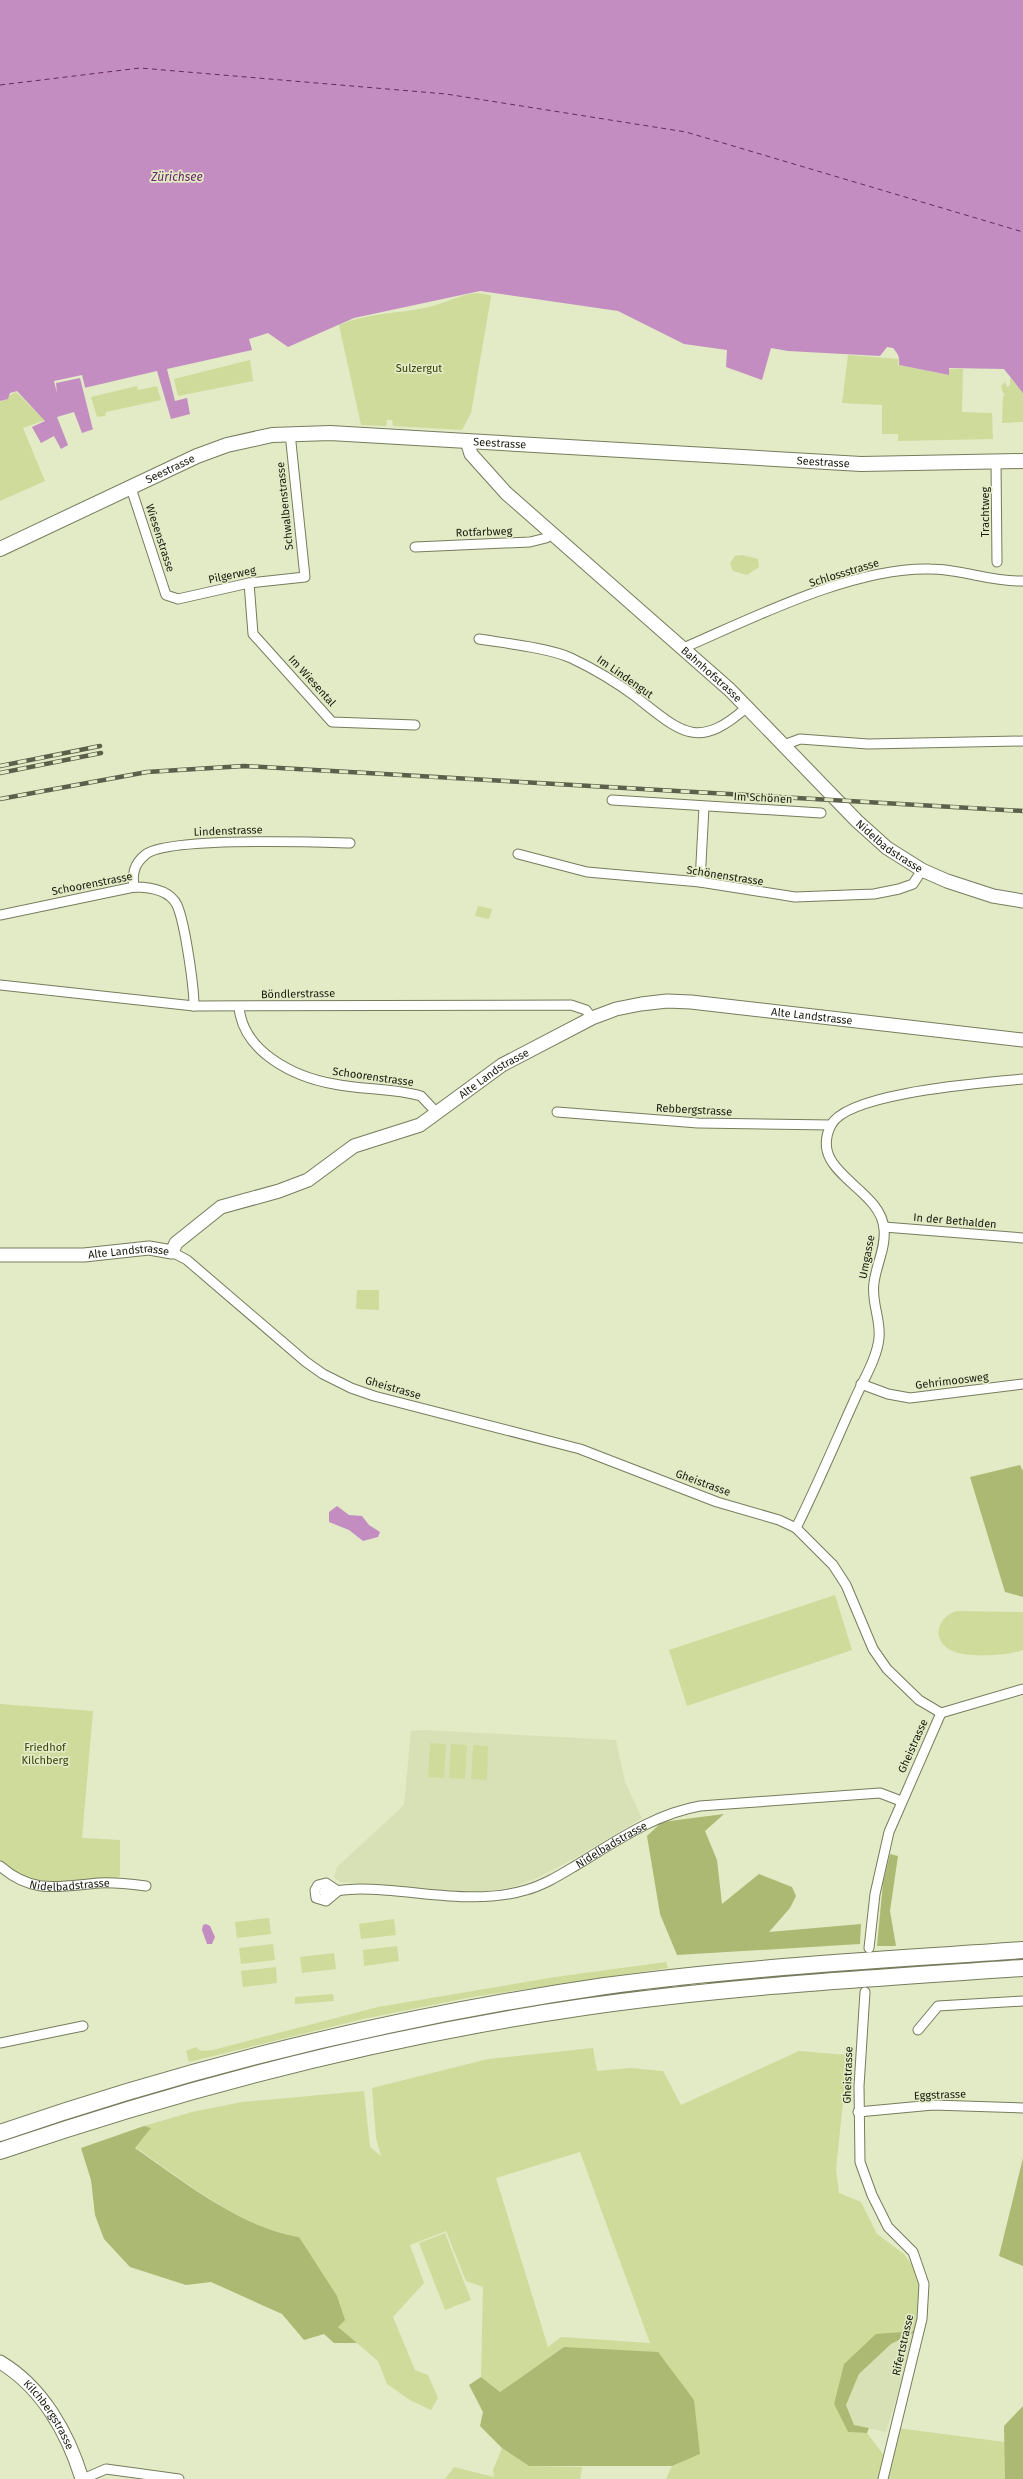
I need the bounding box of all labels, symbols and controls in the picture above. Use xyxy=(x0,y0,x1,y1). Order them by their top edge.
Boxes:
water label: Zürichsee xyxy=(150,170,203,184)
park label: Sulzergut xyxy=(396,362,442,375)
street label: Seestrasse xyxy=(473,435,527,451)
street label: Seestrasse xyxy=(143,452,197,486)
street label: Seestrasse xyxy=(796,454,850,470)
street label: Schwalbenstrasse xyxy=(274,461,296,551)
street label: Trachtweg xyxy=(979,486,992,537)
street label: Wiesenstrasse xyxy=(143,502,177,574)
street label: Rotfarbweg xyxy=(455,525,513,539)
street label: Schlossstrasse xyxy=(808,556,880,590)
street label: Pilgerweg xyxy=(207,564,257,586)
street label: Bahnhofstrasse xyxy=(678,644,745,705)
street label: Im Wiesental xyxy=(286,653,338,709)
street label: Im Lindengut xyxy=(594,653,656,701)
street label: Im Schönen xyxy=(733,790,793,806)
street label: Nidelbadstrasse xyxy=(853,817,925,875)
street label: Lindenstrasse xyxy=(193,823,263,839)
street label: Schönenstrasse xyxy=(685,863,765,889)
street label: Schoorenstrasse xyxy=(51,870,133,898)
street label: Böndlerstrasse xyxy=(261,987,335,1001)
street label: Alte Landstrasse xyxy=(771,1005,853,1027)
street label: Alte Landstrasse xyxy=(456,1046,531,1101)
street label: Schoorenstrasse xyxy=(332,1065,414,1089)
street label: Rebbergstrasse xyxy=(656,1102,732,1118)
street label: In der Bethalden xyxy=(913,1211,997,1231)
street label: Umgasse xyxy=(856,1234,878,1280)
street label: Alte Landstrasse xyxy=(87,1241,170,1261)
street label: Gehrimoosweg xyxy=(915,1370,990,1392)
street label: Gheistrasse xyxy=(364,1374,422,1402)
street label: Gheistrasse xyxy=(674,1467,732,1499)
street label: Gheistrasse xyxy=(895,1717,931,1775)
park label: Friedhof Kilchberg xyxy=(22,1741,69,1767)
street label: Nidelbadstrasse xyxy=(573,1819,649,1871)
street label: Nidelbadstrasse xyxy=(28,1876,110,1893)
street label: Gheistrasse xyxy=(841,2046,855,2104)
street label: Eggstrasse xyxy=(914,2088,966,2102)
street label: Rifertstrasse xyxy=(890,2313,916,2377)
street label: Kilchbergstrasse xyxy=(21,2377,77,2451)

